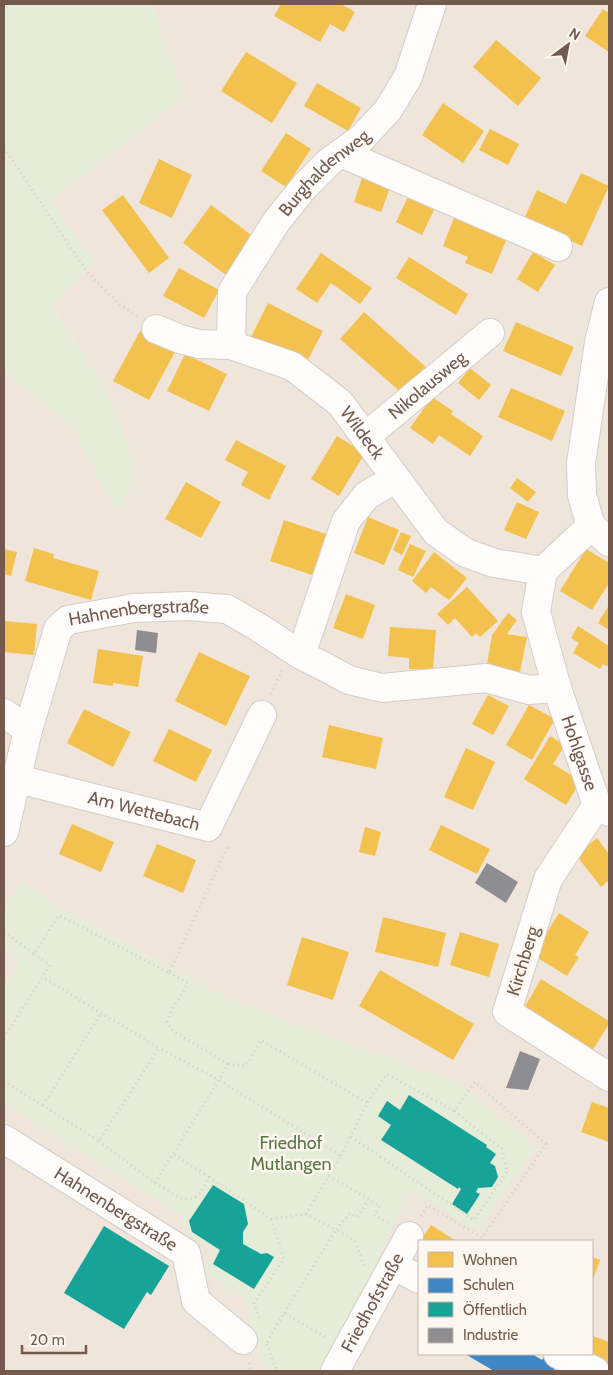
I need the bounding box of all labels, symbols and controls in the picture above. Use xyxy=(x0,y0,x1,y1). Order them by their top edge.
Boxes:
north arrow xyxy=(543,20,593,70)
text: N xyxy=(566,24,584,44)
street label: Burghaldenweg xyxy=(274,125,376,221)
street label: Nikolausweg xyxy=(384,346,472,424)
street label: Wildeck xyxy=(335,402,390,464)
street label: Hahnenbergstraße xyxy=(67,595,210,631)
street label: Hohlgasse xyxy=(556,713,602,794)
street label: Am Wettebach xyxy=(86,786,202,836)
street label: Kirchberg xyxy=(502,923,544,998)
park label: Friedhof Mutlangen xyxy=(250,1132,332,1175)
street label: Hahnenbergstraße xyxy=(50,1162,182,1256)
legend xyxy=(418,1240,593,1355)
street label: Friedhofstraße xyxy=(336,1249,409,1356)
text: Wohnen xyxy=(463,1251,517,1269)
text: Schulen xyxy=(463,1276,514,1294)
text: Öffentlich xyxy=(463,1301,527,1319)
scale bar xyxy=(22,1322,86,1354)
text: Industrie xyxy=(463,1326,518,1344)
text: 20 m xyxy=(30,1331,65,1349)

